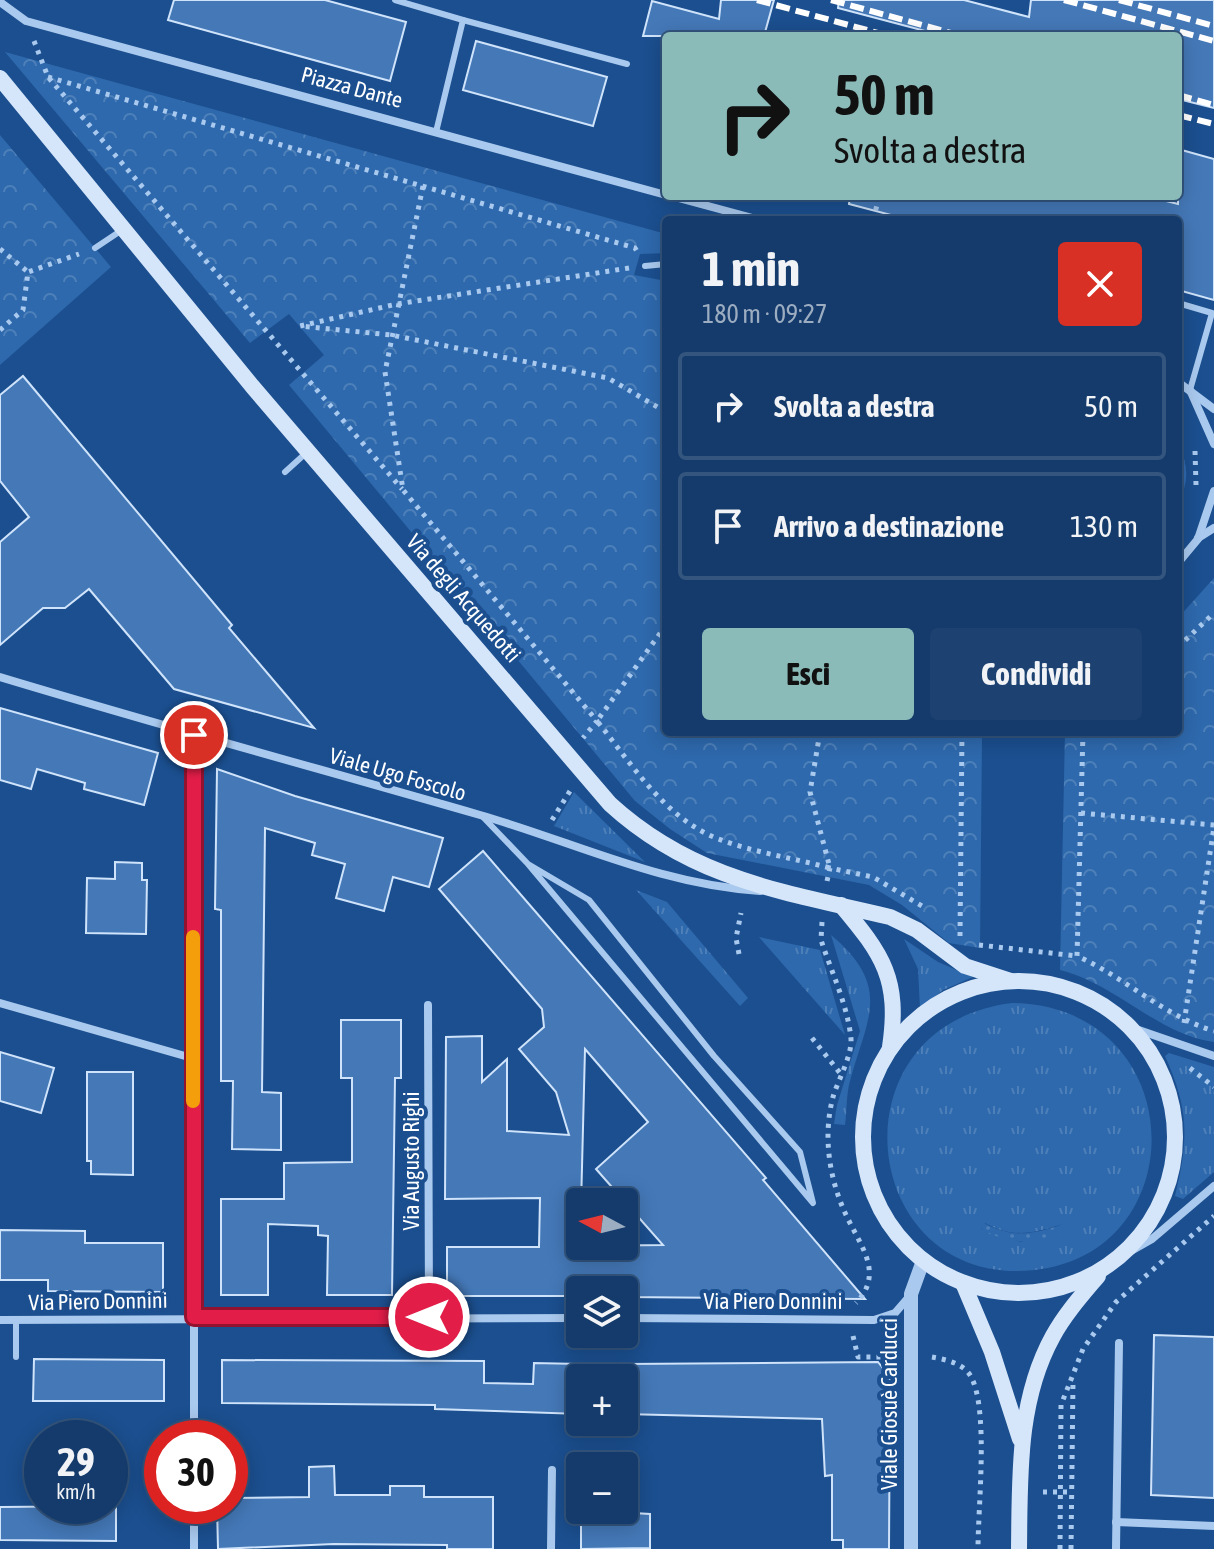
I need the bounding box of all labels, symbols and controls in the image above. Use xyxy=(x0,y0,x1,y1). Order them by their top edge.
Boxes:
street label: Piazza Dante xyxy=(298,61,406,113)
text: 50 m xyxy=(834,63,935,127)
icon: right xyxy=(702,64,806,168)
text: Svolta a destra xyxy=(834,129,1027,171)
text: 1 min xyxy=(702,241,800,296)
button: close xyxy=(1058,242,1142,326)
text: 180 m · 09:27 xyxy=(702,299,827,329)
icon: right xyxy=(706,384,750,428)
text: Svolta a destra xyxy=(774,389,934,423)
text: 50 m xyxy=(1084,389,1138,423)
icon: arrive xyxy=(706,504,750,548)
text: Arrivo a destinazione xyxy=(774,509,1004,543)
text: 130 m xyxy=(1070,509,1138,543)
street label: Via degli Acquedotti xyxy=(401,529,527,667)
button: Esci xyxy=(702,628,914,720)
button: Condividi xyxy=(930,628,1142,720)
pin xyxy=(160,701,228,769)
icon: arrive xyxy=(172,713,216,757)
street label: Viale Ugo Foscolo xyxy=(327,742,469,806)
street label: Via Augusto Righi xyxy=(398,1091,424,1231)
north arrow xyxy=(566,1188,638,1260)
map controls xyxy=(566,1188,638,1524)
position arrow xyxy=(387,1275,471,1359)
button: layers xyxy=(566,1276,638,1348)
street label: Via Piero Donnini xyxy=(28,1287,168,1315)
street label: Via Piero Donnini xyxy=(703,1288,843,1314)
street label: Viale Giosuè Carducci xyxy=(876,1318,902,1490)
button: + xyxy=(566,1364,638,1436)
speed limit sign: 30 xyxy=(144,1420,248,1524)
text: 29 xyxy=(57,1439,95,1484)
button: − xyxy=(566,1452,638,1524)
text: km/h xyxy=(56,1480,96,1503)

